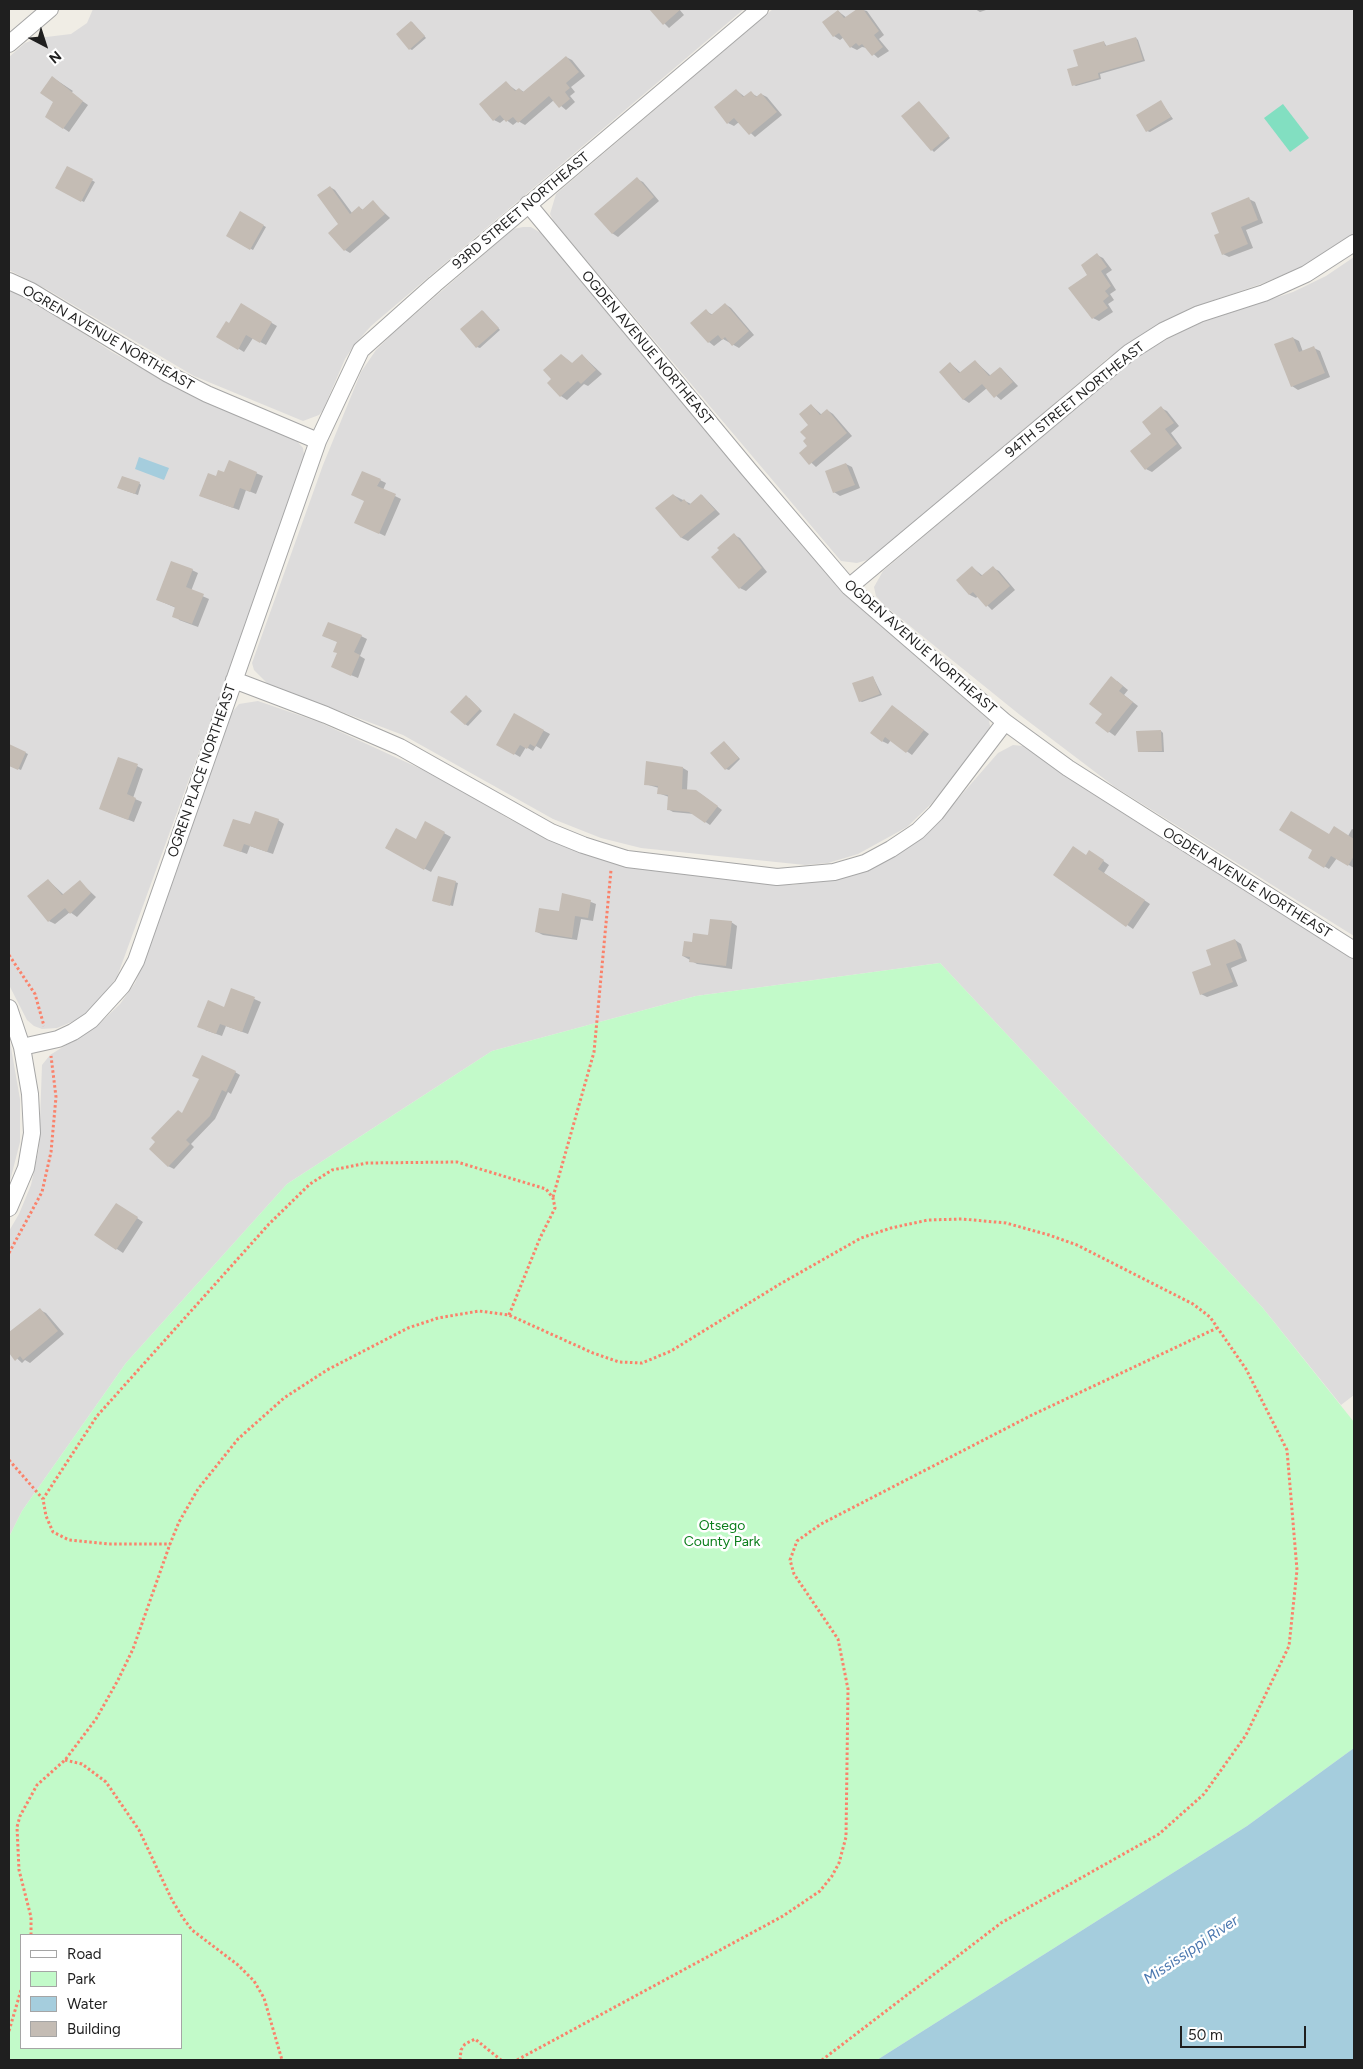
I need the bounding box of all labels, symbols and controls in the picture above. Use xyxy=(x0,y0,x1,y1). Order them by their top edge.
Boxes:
north arrow xyxy=(20,20,70,70)
text: N xyxy=(45,47,65,67)
street label: 93RD STREET NORTHEAST xyxy=(449,149,593,273)
street label: OGDEN AVENUE NORTHEAST xyxy=(578,268,716,428)
street label: OGREN AVENUE NORTHEAST xyxy=(19,282,197,394)
street label: 94TH STREET NORTHEAST xyxy=(1002,339,1148,461)
street label: OGDEN AVENUE NORTHEAST xyxy=(841,576,999,718)
street label: OGREN PLACE NORTHEAST xyxy=(164,682,240,860)
street label: OGDEN AVENUE NORTHEAST xyxy=(1160,824,1334,942)
park label: Otsego County Park xyxy=(684,1518,760,1550)
water label: Mississippi River xyxy=(1140,1912,1242,1988)
legend xyxy=(20,1934,182,2049)
text: Road xyxy=(67,1945,102,1963)
text: Park xyxy=(67,1970,96,1988)
text: Water xyxy=(67,1995,107,2013)
scale bar xyxy=(1183,2016,1309,2048)
text: Building xyxy=(67,2020,121,2038)
text: 50 m xyxy=(1188,2026,1223,2044)

